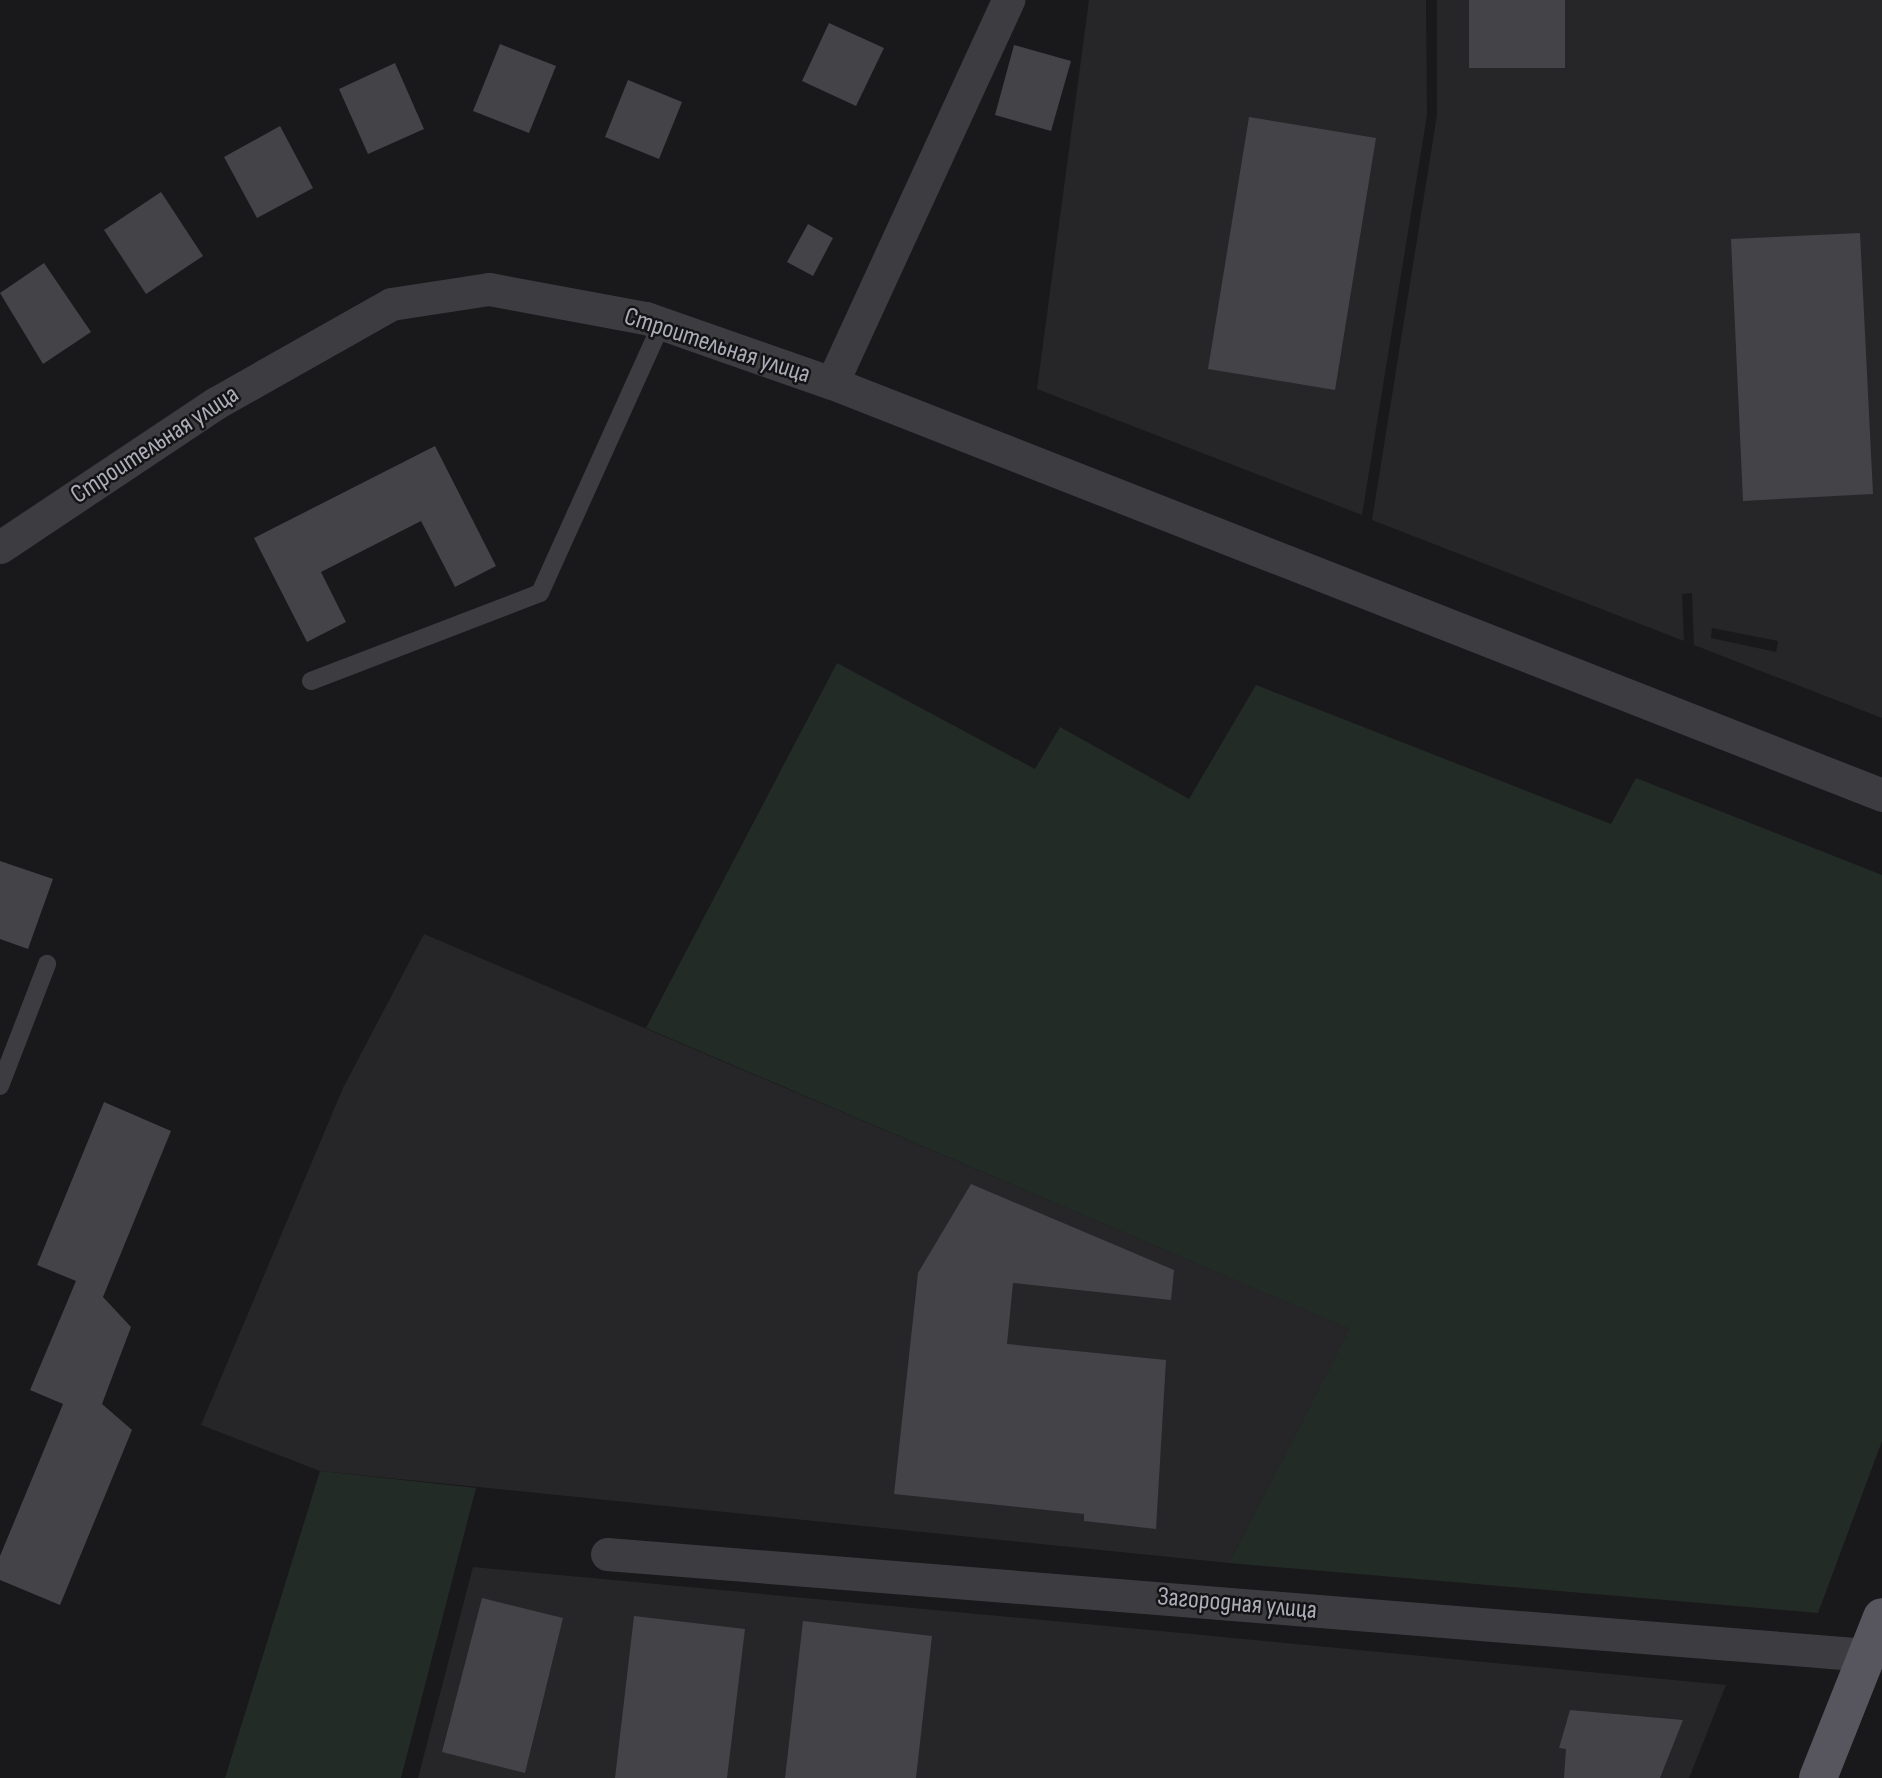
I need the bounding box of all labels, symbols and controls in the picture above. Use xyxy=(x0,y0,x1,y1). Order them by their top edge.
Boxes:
street label: Строительная улица xyxy=(620,301,814,391)
street label: Строительная улица xyxy=(65,379,245,511)
street label: Загородная улица xyxy=(1156,1581,1318,1627)

